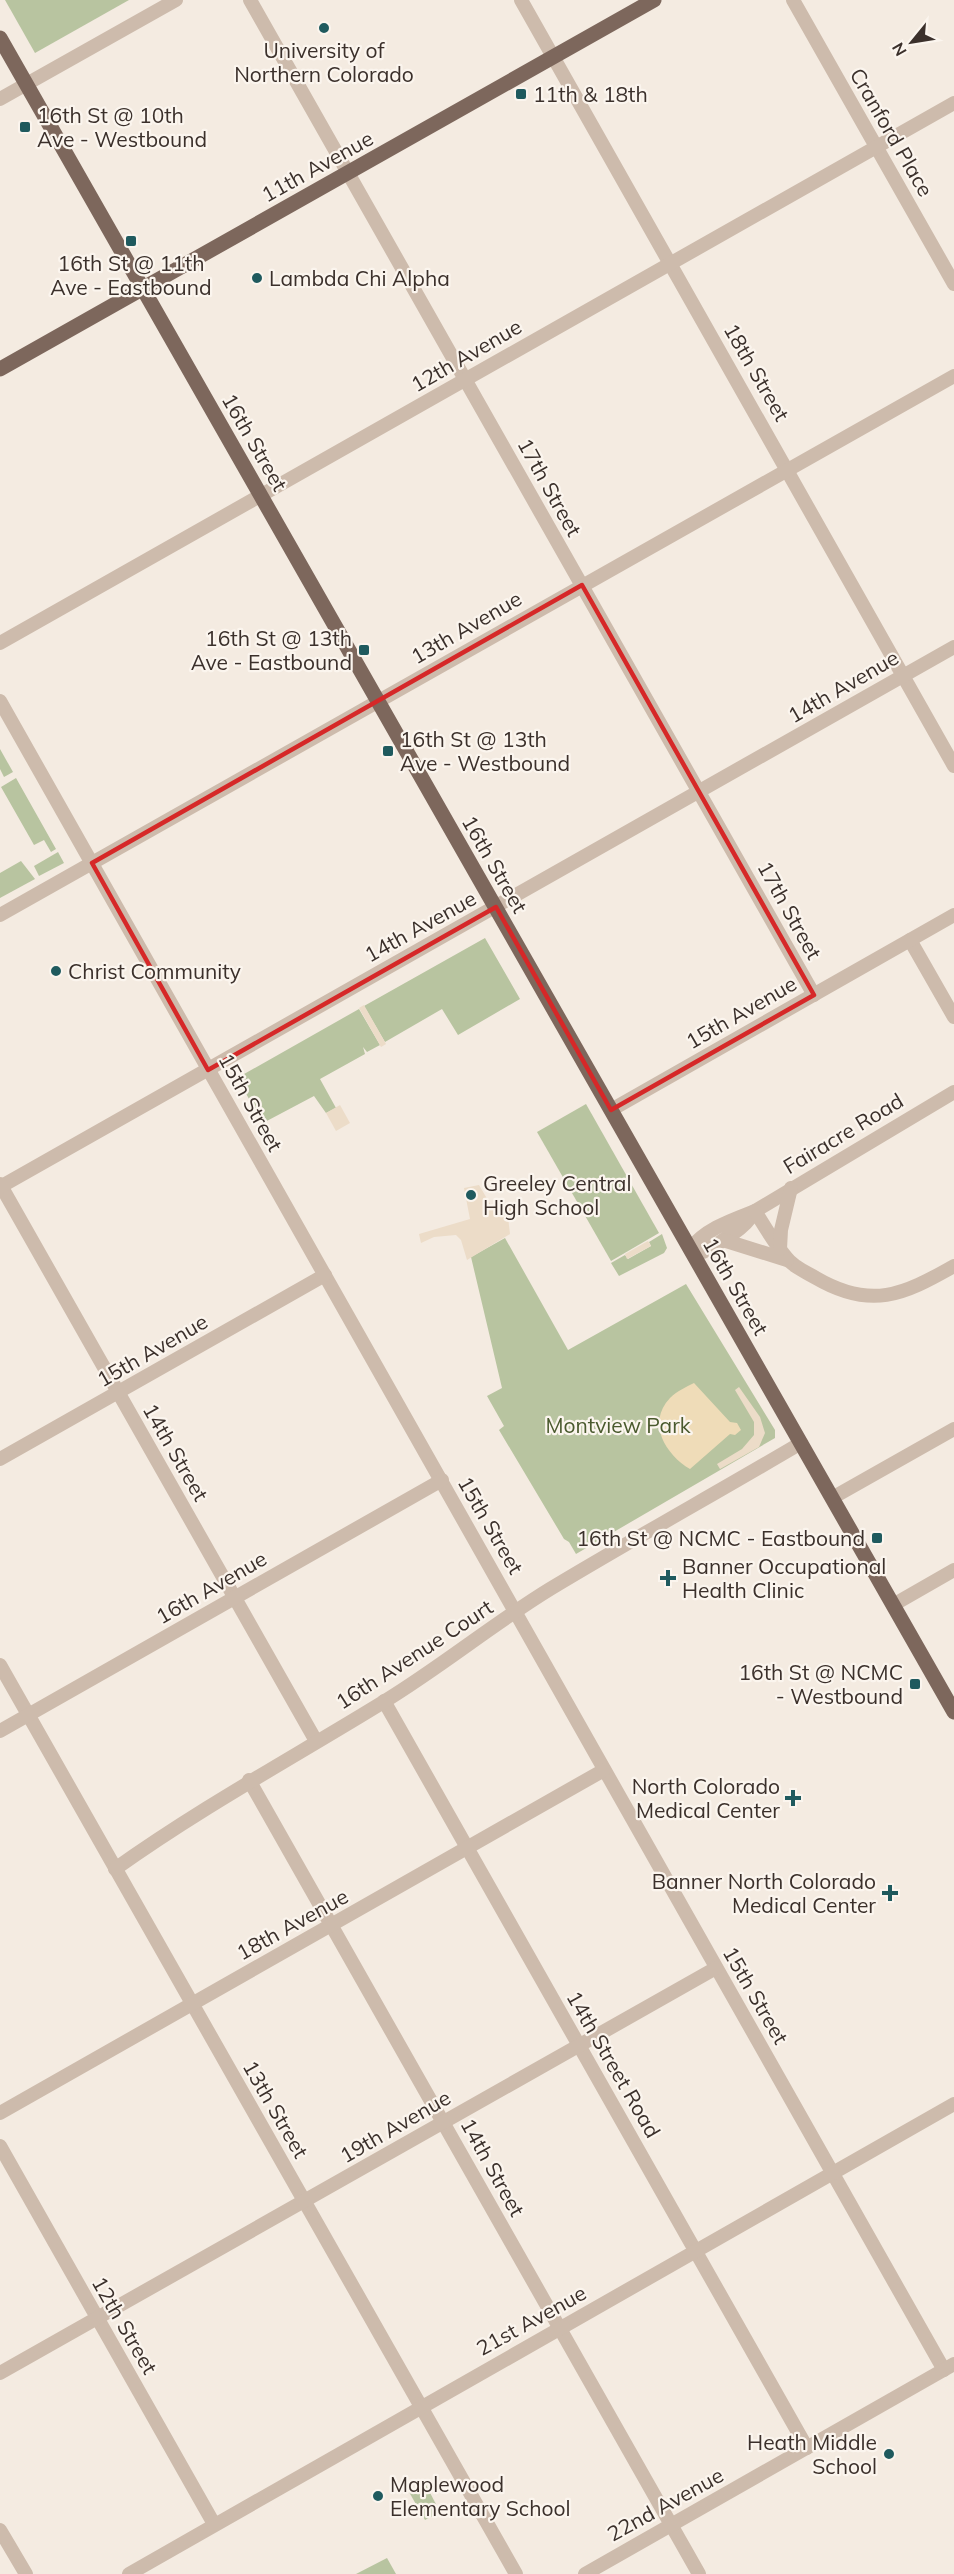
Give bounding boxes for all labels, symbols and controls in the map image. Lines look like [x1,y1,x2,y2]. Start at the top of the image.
north arrow [882,12,942,72]
marker: University of Northern Colorado [317,21,331,35]
place label: University of Northern Colorado [234,37,414,87]
text: N [887,39,911,60]
street label: Cranford Place [845,63,939,201]
place label: 11th & 18th [533,81,648,107]
marker: 11th & 18th [514,87,528,101]
place label: 16th St @ 10th Ave - Westbound [37,102,207,152]
marker: 16th St @ 10th Ave - Westbound [18,120,32,134]
street label: 11th Avenue [257,125,377,207]
marker: 16th St @ 11th Ave - Eastbound [124,234,138,248]
place label: 16th St @ 11th Ave - Eastbound [50,250,212,300]
place label: Lambda Chi Alpha [269,265,450,291]
marker: Lambda Chi Alpha [250,271,264,285]
street label: 12th Avenue [406,313,526,397]
street label: 18th Street [719,319,795,425]
street label: 16th Street [217,389,293,495]
street label: 17th Street [512,433,588,541]
street label: 13th Avenue [406,585,526,669]
place label: 16th St @ 13th Ave - Eastbound [191,625,352,675]
marker: 16th St @ 13th Ave - Eastbound [357,643,371,657]
street label: 14th Avenue [783,644,903,728]
place label: 16th St @ 13th Ave - Westbound [400,726,570,776]
marker: 16th St @ 13th Ave - Westbound [381,744,395,758]
street label: 16th Street [457,811,533,917]
street label: 17th Street [752,856,828,964]
street label: 14th Avenue [360,885,480,967]
place label: Christ Community [68,958,241,984]
marker: Christ Community [49,964,63,978]
street label: 15th Avenue [681,970,801,1054]
street label: 15th Street [213,1048,289,1156]
street label: Fairacre Road [778,1087,908,1179]
place label: Greeley Central High School [483,1170,631,1220]
marker: Greeley Central High School [464,1188,478,1202]
street label: 16th Street [698,1233,774,1339]
street label: 15th Avenue [92,1308,212,1392]
street label: 14th Street [138,1399,214,1505]
park label: Montview Park [545,1412,691,1438]
street label: 15th Street [453,1472,529,1578]
place label: 16th St @ NCMC - Eastbound [577,1525,865,1551]
marker: 16th St @ NCMC - Eastbound [870,1531,884,1545]
street label: 16th Avenue [151,1545,271,1629]
place label: Banner Occupational Health Clinic [682,1553,886,1603]
marker: Banner Occupational Health Clinic [659,1569,677,1587]
street label: 16th Avenue Court [331,1593,497,1715]
place label: 16th St @ NCMC - Westbound [739,1659,903,1709]
marker: 16th St @ NCMC - Westbound [908,1677,922,1691]
place label: North Colorado Medical Center [632,1773,780,1823]
marker: North Colorado Medical Center [784,1789,802,1807]
place label: Banner North Colorado Medical Center [652,1868,876,1918]
street label: 18th Avenue [232,1883,352,1965]
marker: Banner North Colorado Medical Center [881,1884,899,1902]
street label: 15th Street [718,1942,794,2048]
street label: 14th Street Road [561,1986,667,2142]
street label: 13th Street [238,2056,314,2162]
street label: 19th Avenue [335,2084,455,2168]
street label: 14th Street [455,2113,531,2221]
street label: 12th Street [87,2272,163,2378]
street label: 21st Avenue [472,2279,590,2361]
place label: Heath Middle School [747,2429,877,2479]
marker: Heath Middle School [882,2447,896,2461]
street label: 22nd Avenue [602,2461,728,2547]
place label: Maplewood Elementary School [390,2471,571,2521]
marker: Maplewood Elementary School [371,2489,385,2503]

